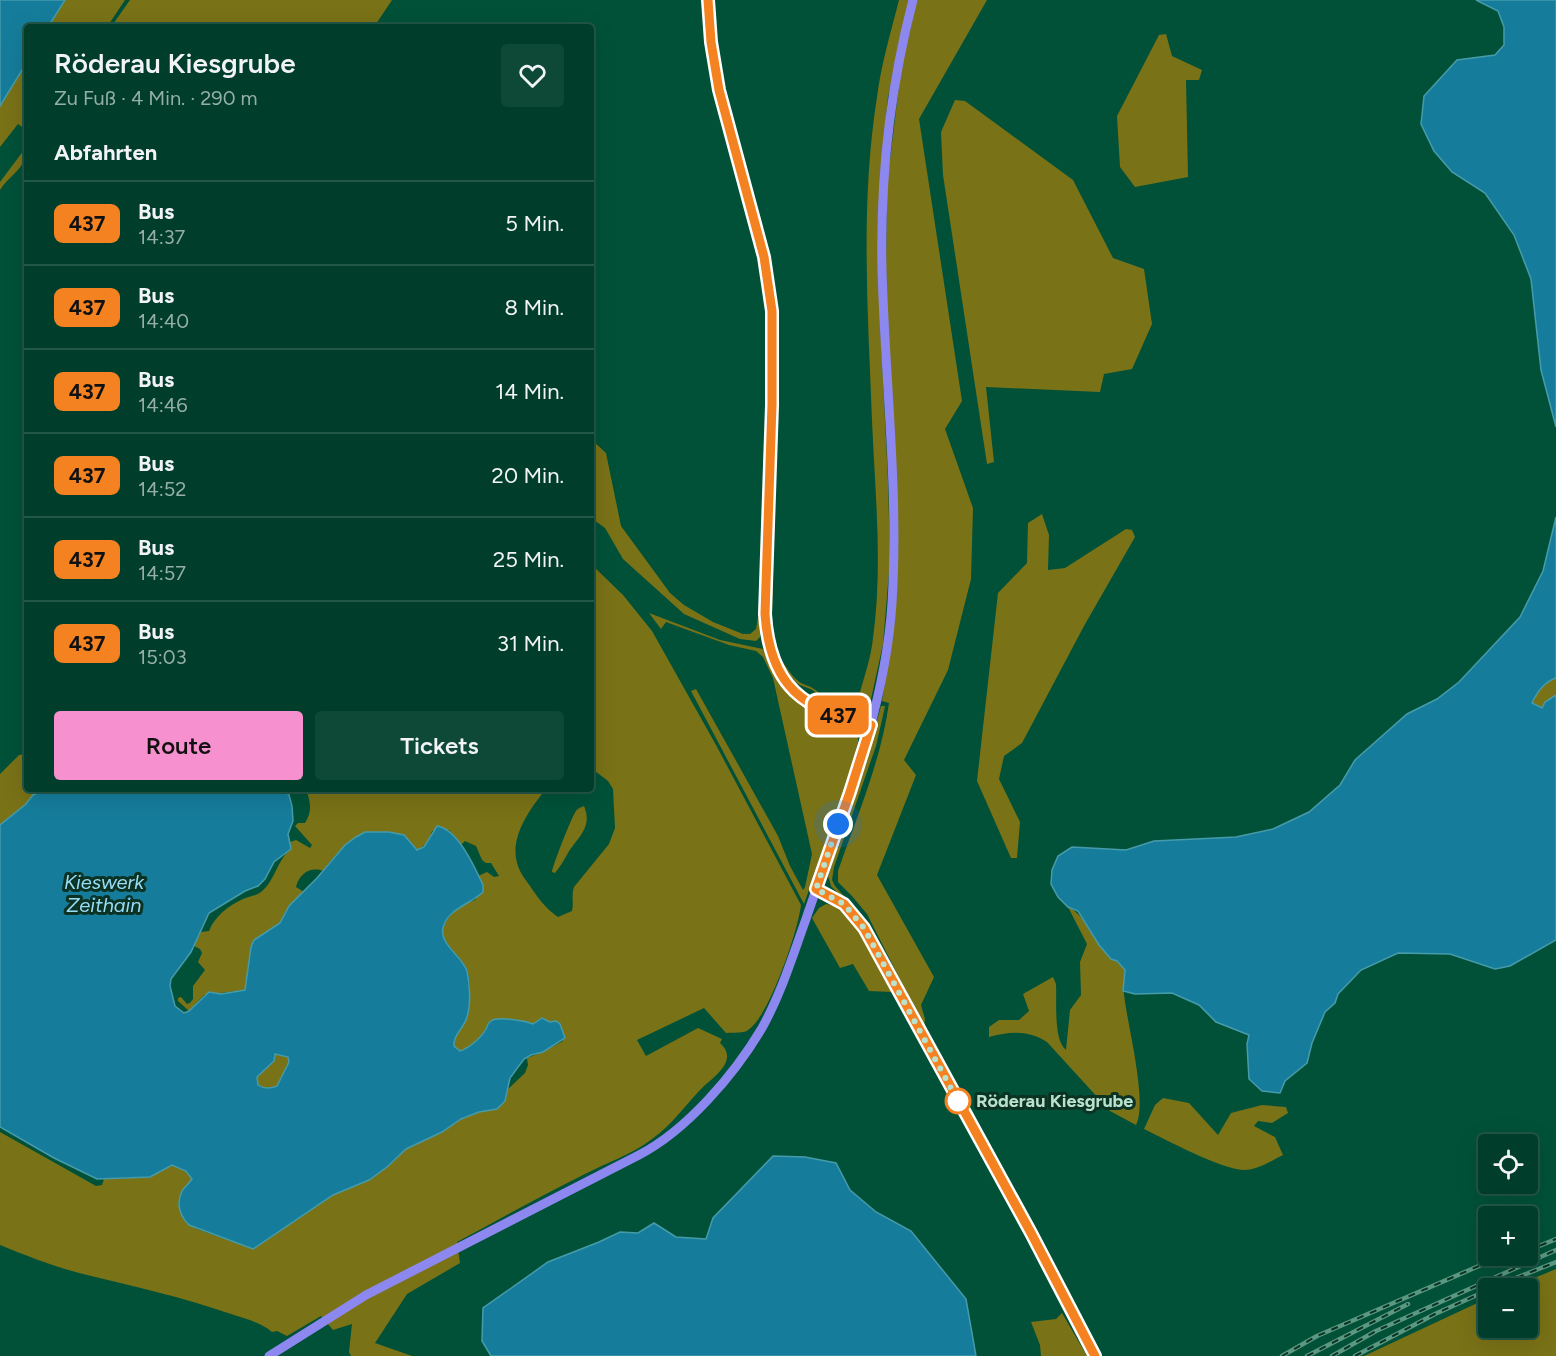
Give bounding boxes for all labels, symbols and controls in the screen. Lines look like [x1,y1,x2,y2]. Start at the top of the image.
button: heart [501,44,564,107]
text: Röderau Kiesgrube [54,46,296,80]
text: Zu Fuß · 4 Min. · 290 m [54,86,257,110]
text: Abfahrten [54,139,157,166]
text: Bus [138,198,174,225]
text: 5 Min. [505,210,564,237]
text: 437 [69,211,105,236]
text: 14:37 [138,225,185,249]
text: Bus [138,282,174,309]
text: 8 Min. [504,294,564,321]
text: 437 [69,295,105,320]
text: 14:40 [138,309,189,333]
text: Bus [138,366,174,393]
text: 14 Min. [495,378,564,405]
text: 437 [69,379,105,404]
text: 14:46 [138,393,187,417]
text: Bus [138,450,174,477]
text: 20 Min. [492,462,564,489]
text: 437 [69,463,105,488]
text: 14:52 [138,477,186,501]
text: Bus [138,534,174,561]
text: 25 Min. [493,546,564,573]
text: 437 [69,547,105,572]
text: 14:57 [138,561,186,585]
text: Bus [138,618,174,645]
text: 31 Min. [497,630,564,657]
text: 437 [69,631,105,656]
text: 15:03 [138,645,187,669]
line badge: 437 [804,696,872,734]
text: 437 [820,703,856,728]
button: Route [54,711,303,780]
button: Tickets [315,711,564,780]
your location [823,809,853,839]
water label: Kieswerk Zeithain [64,870,145,917]
marker: Röderau Kiesgrube [945,1088,971,1114]
place label: Röderau Kiesgrube [976,1090,1133,1112]
map controls [1478,1134,1538,1338]
button: locate [1478,1134,1538,1194]
button: + [1478,1206,1538,1266]
button: − [1478,1278,1538,1338]

